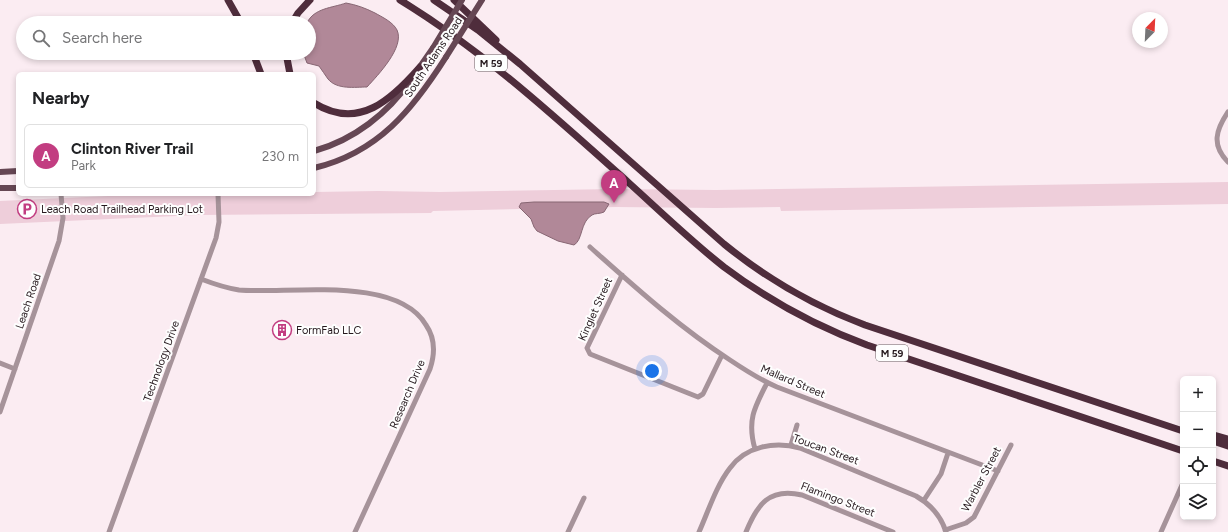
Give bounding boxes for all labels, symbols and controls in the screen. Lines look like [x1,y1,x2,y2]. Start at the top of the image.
north arrow [1132,12,1168,48]
street label: South Adams Road [402,15,465,100]
search box [16,16,316,60]
icon: search [30,27,52,49]
text: Search here [62,29,142,47]
road number: M 59 [475,55,507,71]
text: Nearby [32,88,90,108]
text: Clinton River Trail [71,140,193,158]
text: A [41,149,51,164]
text: 230 m [262,149,299,164]
text: Park [71,158,96,173]
pin: A [601,170,627,203]
parking icon: Leach Road Trailhead Parking Lot [16,198,38,220]
place label: Leach Road Trailhead Parking Lot [41,203,203,216]
street label: Leach Road [13,272,44,330]
street label: Kinglet Street [576,276,615,343]
street label: Technology Drive [141,319,182,403]
building icon: FormFab LLC [271,319,293,341]
place label: FormFab LLC [296,324,361,337]
road number: M 59 [876,345,908,361]
street label: Research Drive [387,358,428,431]
your location [642,361,662,381]
street label: Mallard Street [758,362,827,401]
map controls [1180,376,1216,520]
button: + [1180,376,1216,412]
button: − [1180,412,1216,448]
street label: Toucan Street [791,432,861,467]
street label: Warbler Street [959,445,1004,514]
button: locate [1180,448,1216,484]
street label: Flamingo Street [799,479,877,520]
button: layers [1180,484,1216,520]

